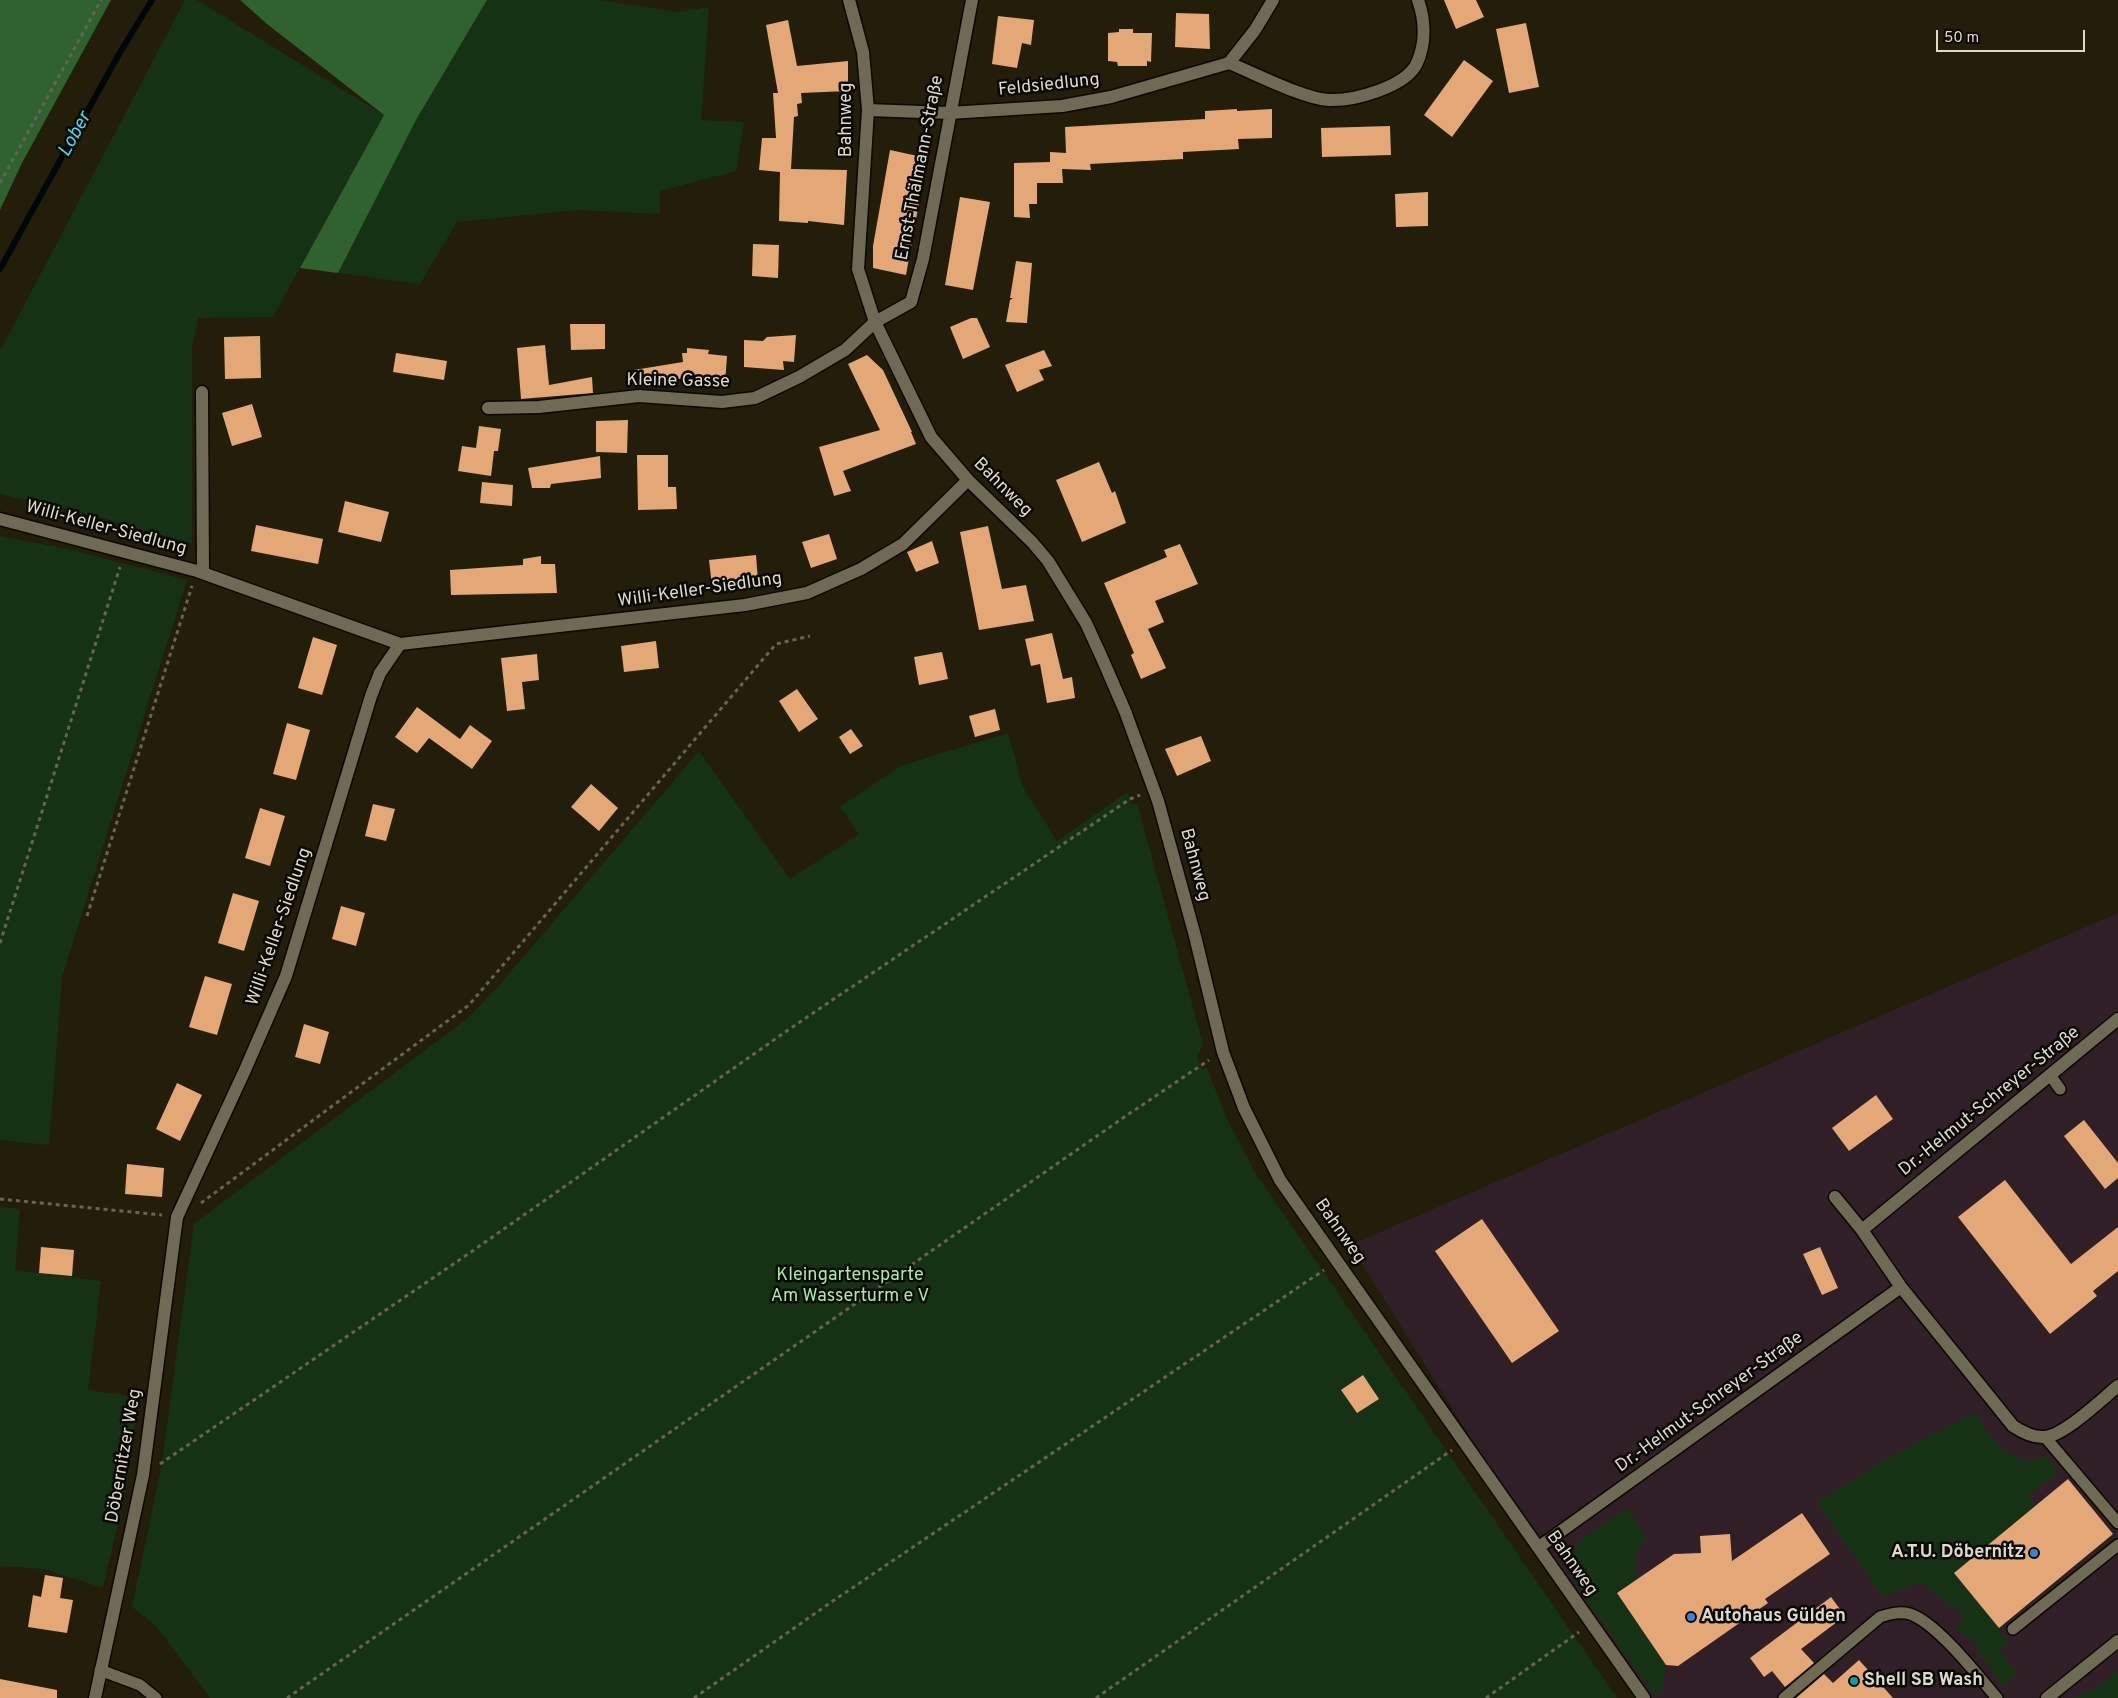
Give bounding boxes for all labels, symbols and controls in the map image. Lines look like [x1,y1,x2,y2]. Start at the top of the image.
scale bar [1938,20,2087,52]
text: 50 m [1944,29,1979,48]
street label: Feldsiedlung [997,70,1101,102]
street label: Ernst-Thälmann-Straße [892,74,950,262]
street label: Bahnweg [836,83,858,157]
water label: Lober [54,109,98,161]
street label: Kleine Gasse [626,370,730,394]
street label: Bahnweg [968,454,1036,522]
street label: Willi-Keller-Siedlung [23,497,189,561]
street label: Willi-Keller-Siedlung [616,569,784,613]
street label: Bahnweg [1174,826,1214,904]
street label: Willi-Keller-Siedlung [243,845,317,1009]
street label: Dr.-Helmut-Schreyer-Straße [1895,1022,2085,1182]
street label: Bahnweg [1309,1195,1369,1269]
park label: Kleingartensparte Am Wasserturm e V [771,1265,929,1308]
street label: Dr.-Helmut-Schreyer-Straße [1612,1328,1808,1478]
street label: Döbernitzer Weg [103,1387,147,1525]
street label: Bahnweg [1541,1527,1601,1601]
place label: A.T.U. Döbernitz [1891,1542,2024,1564]
marker: A.T.U. Döbernitz [2028,1547,2040,1559]
place label: Autohaus Gülden [1701,1606,1846,1628]
marker: Autohaus Gülden [1685,1611,1697,1623]
place label: Shell SB Wash [1864,1670,1983,1692]
marker: Shell SB Wash [1848,1675,1860,1687]

